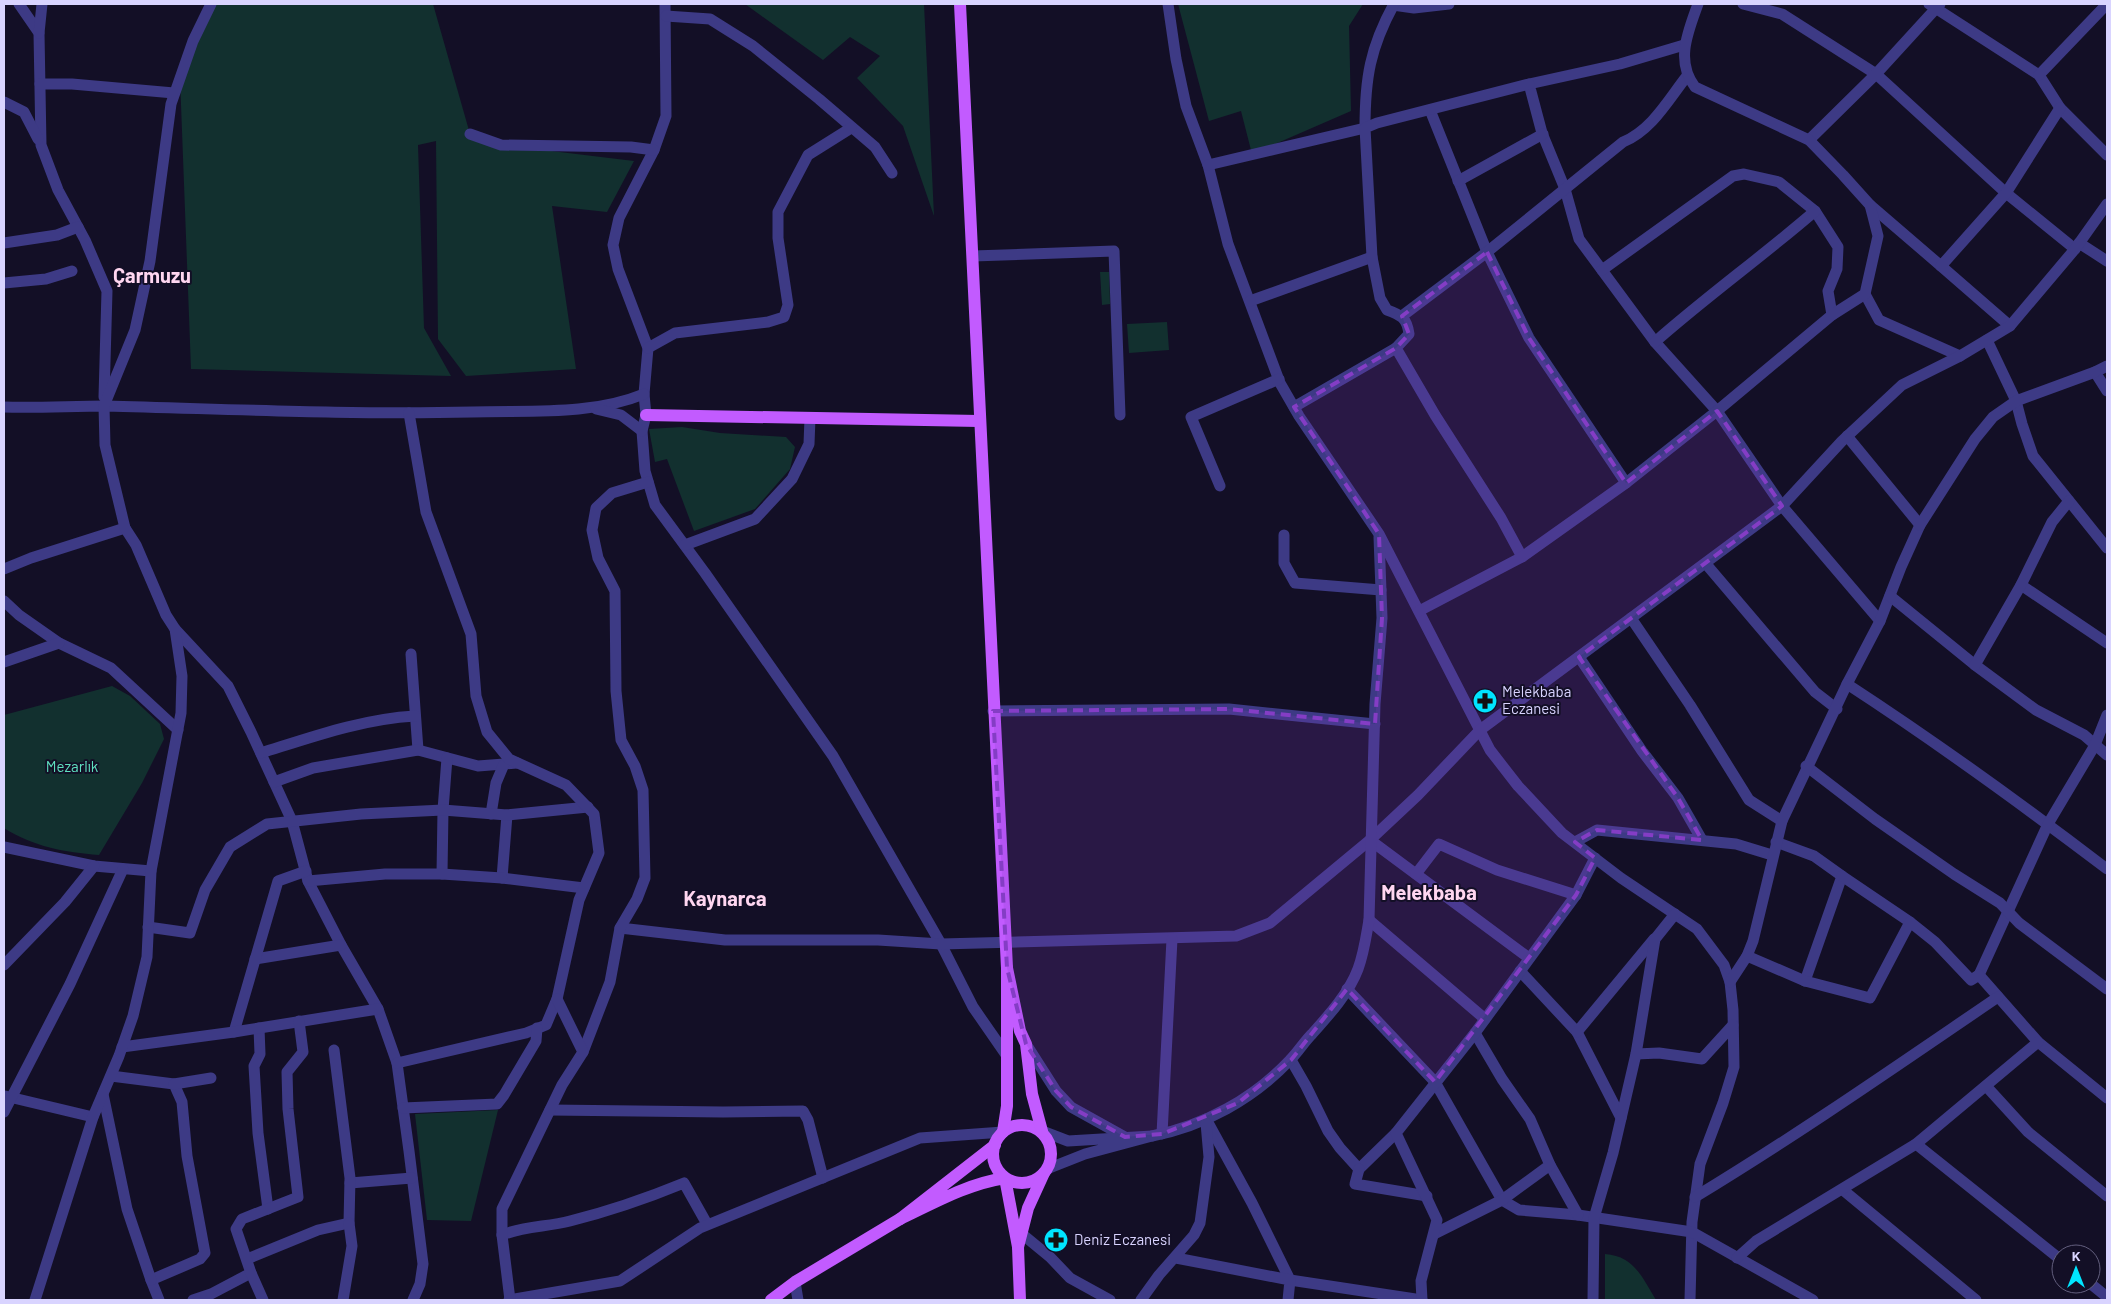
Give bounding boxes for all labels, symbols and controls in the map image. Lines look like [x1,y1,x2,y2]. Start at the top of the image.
district label: Çarmuzu [113,263,191,287]
place label: Melekbaba Eczanesi [1502,682,1571,717]
pharmacy icon: Melekbaba Eczanesi [1472,688,1498,714]
park label: Mezarlık [46,757,99,775]
district label: Melekbaba [1381,880,1477,904]
district label: Kaynarca [683,886,767,910]
pharmacy icon: Deniz Eczanesi [1043,1227,1069,1253]
place label: Deniz Eczanesi [1074,1230,1171,1248]
north arrow [2051,1244,2101,1294]
text: K [2072,1247,2081,1264]

